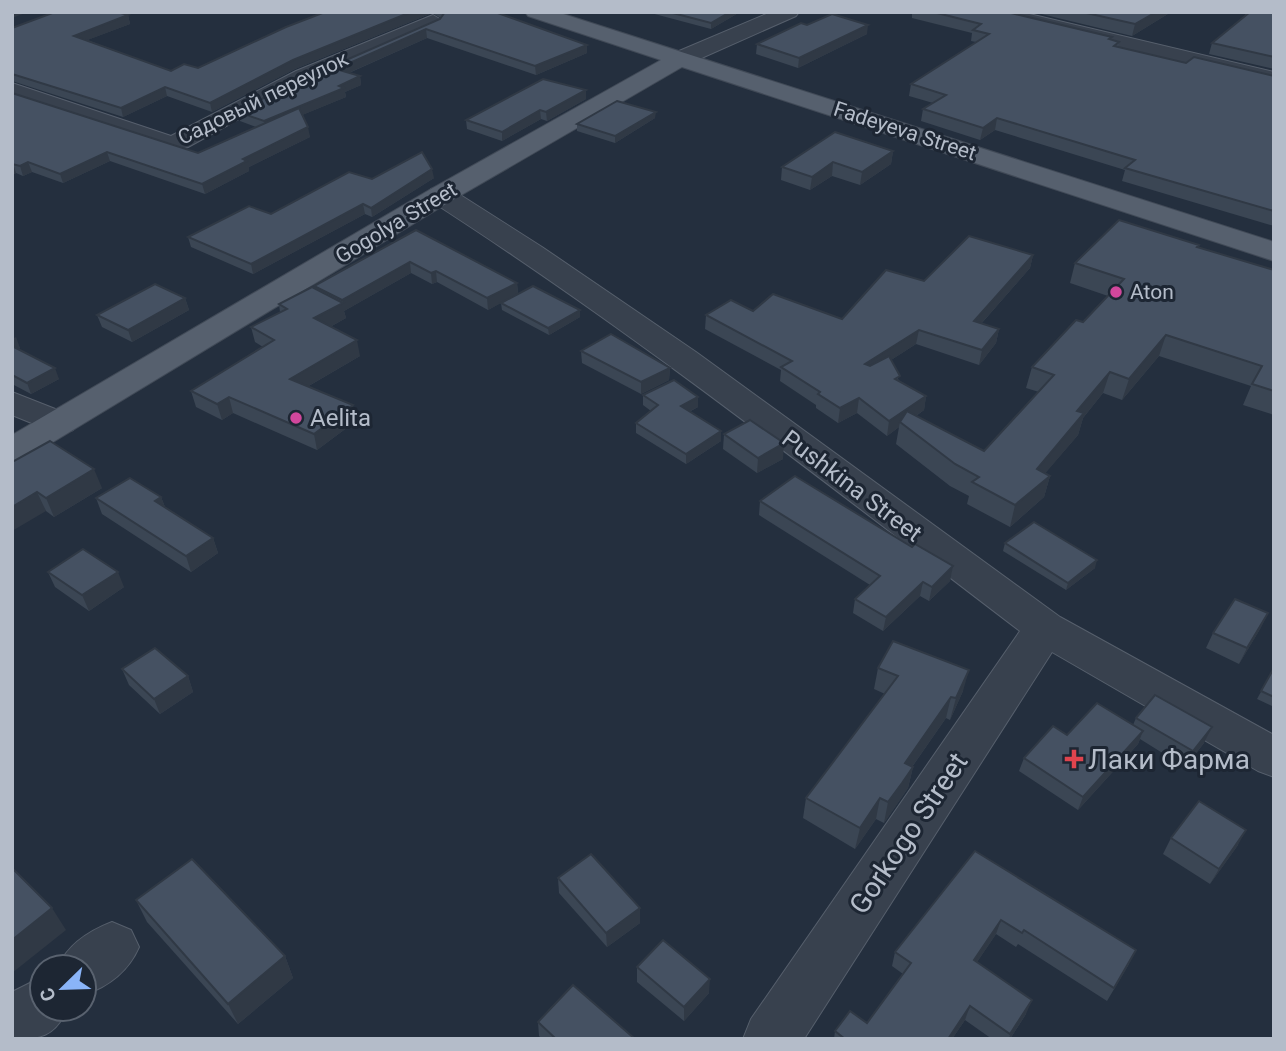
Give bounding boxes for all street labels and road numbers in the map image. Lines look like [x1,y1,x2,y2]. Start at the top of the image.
street label: Садовый переулок [174,46,353,150]
street label: Fadeyeva Street [831,97,979,165]
street label: Gogolya Street [331,177,461,269]
street label: Pushkina Street [777,424,927,548]
street label: Gorkogo Street [842,746,974,920]

